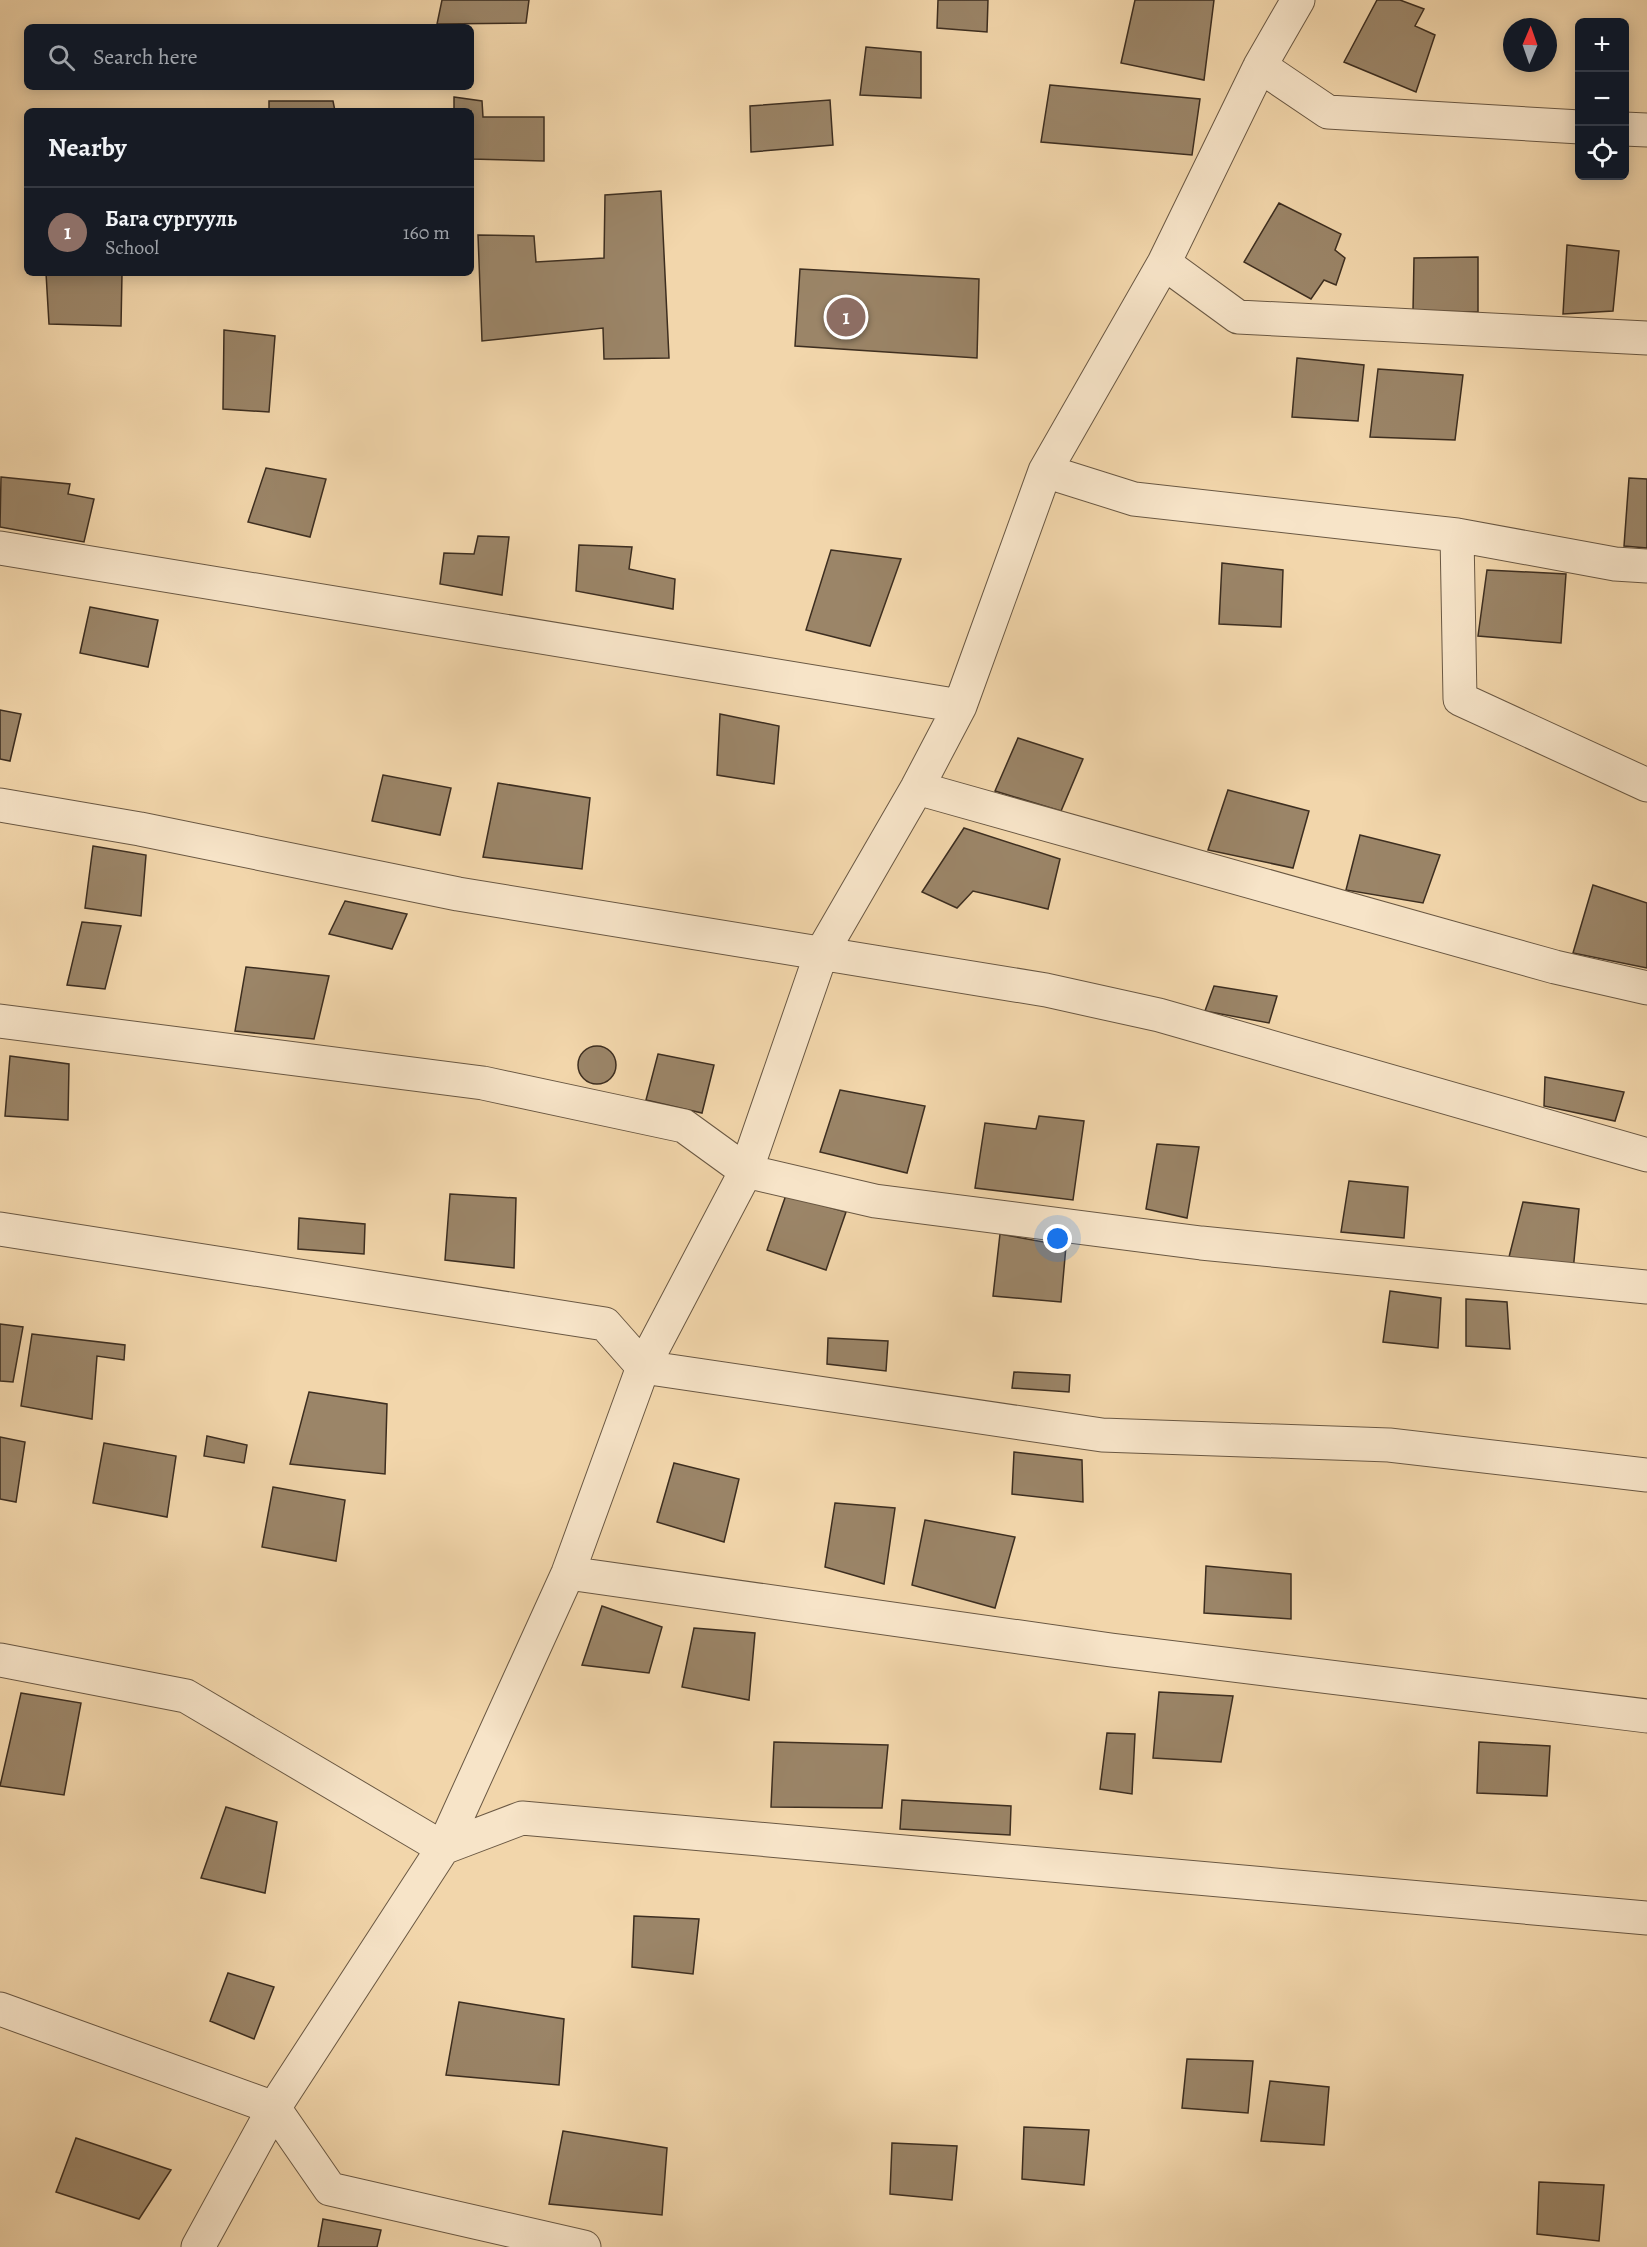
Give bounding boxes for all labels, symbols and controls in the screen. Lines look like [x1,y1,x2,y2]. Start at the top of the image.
north arrow [1503,18,1557,72]
map controls [1575,18,1629,180]
button: + [1575,18,1629,72]
search box [24,24,474,90]
icon: search [45,41,78,74]
text: Search here [93,42,198,72]
button: − [1575,72,1629,126]
button: locate [1575,126,1629,180]
text: Nearby [48,130,127,165]
text: Бага сургууль [105,204,237,234]
text: 1 [64,219,71,246]
text: 160 m [403,219,450,246]
text: School [105,234,159,261]
pin: 1 [826,294,866,340]
your location [1043,1224,1072,1253]

